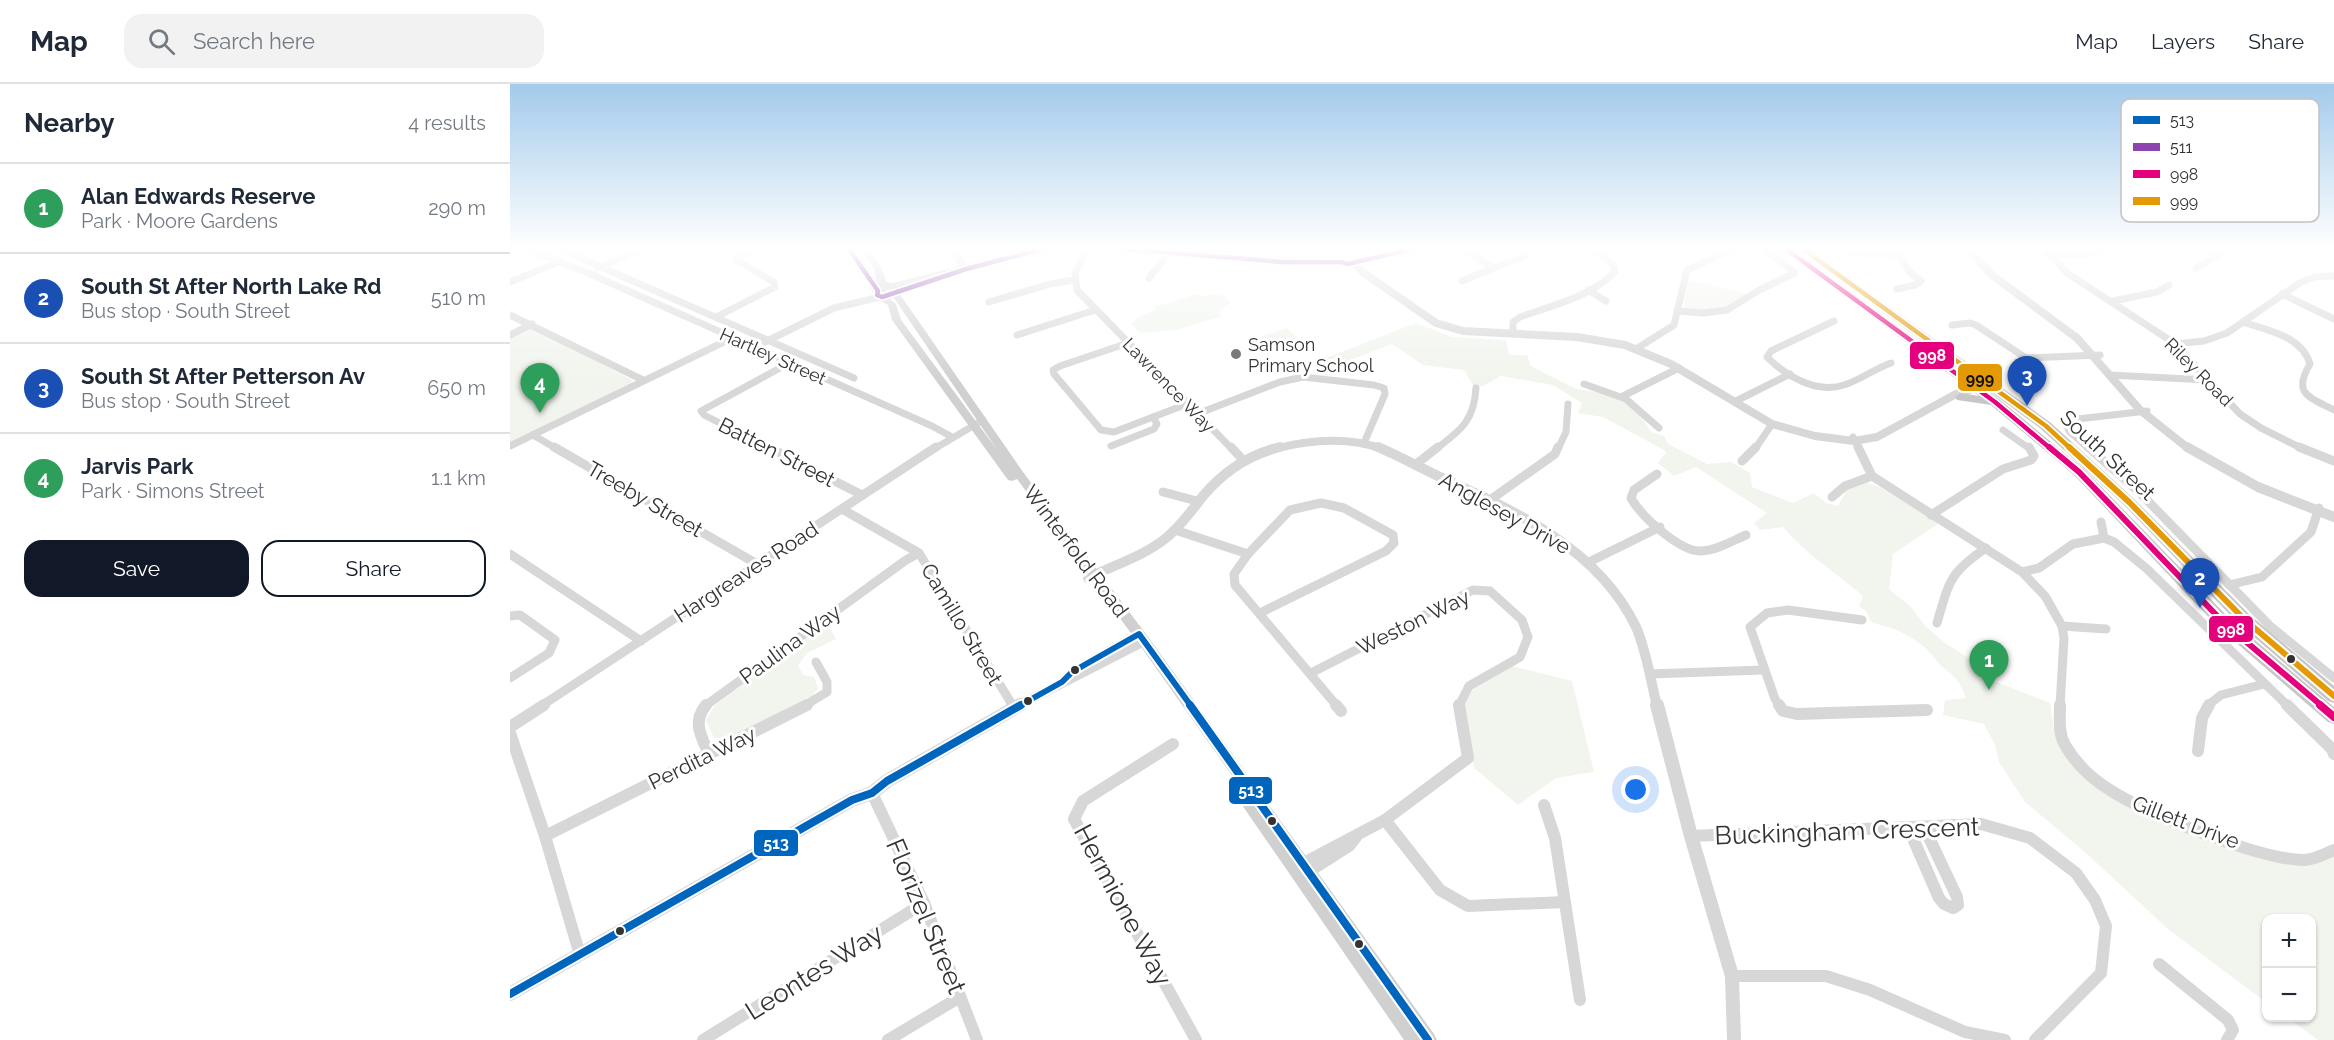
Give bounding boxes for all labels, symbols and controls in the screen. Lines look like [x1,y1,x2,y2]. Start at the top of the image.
search box [124,14,544,68]
text: Map [30,25,88,58]
icon: search [145,25,178,58]
text: Search here [193,28,315,54]
text: Map [2075,29,2118,54]
text: Layers [2151,29,2215,54]
text: Share [2248,29,2304,54]
legend [2121,99,2319,222]
text: Nearby [24,108,114,138]
text: 4 results [408,111,486,135]
text: 513 [2170,111,2194,130]
text: 511 [2170,138,2193,157]
text: 998 [2170,165,2198,184]
text: Alan Edwards Reserve [81,183,315,209]
text: 999 [2170,192,2198,211]
text: 1 [39,196,48,220]
text: 290 m [428,196,486,220]
text: Park · Moore Gardens [81,209,278,233]
text: South St After North Lake Rd [81,273,382,299]
text: 2 [38,286,49,310]
text: 510 m [431,286,486,310]
text: Bus stop · South Street [81,299,290,323]
street label: Hartley Street [717,323,829,389]
street label: Lawrence Way [1119,333,1220,437]
place label: Samson Primary School [1248,334,1374,376]
street label: Riley Road [2161,334,2237,410]
line badge: 998 [1909,341,1955,370]
text: 998 [1918,346,1946,365]
marker: Samson Primary School [1229,347,1243,361]
pin: 3 [2008,356,2047,406]
text: South St After Petterson Av [81,363,365,389]
line badge: 999 [1957,363,2003,392]
pin: 4 [520,364,560,413]
text: 999 [1966,369,1994,388]
text: 3 [38,376,49,400]
text: 650 m [427,376,486,400]
text: Bus stop · South Street [81,389,290,413]
street label: South Street [2055,405,2161,505]
street label: Batten Street [715,412,839,492]
text: Jarvis Park [81,453,194,479]
street label: Treeby Street [583,456,707,542]
text: 4 [38,466,49,490]
text: 1.1 km [431,466,486,490]
street label: Anglesey Drive [1435,467,1575,559]
text: Park · Simons Street [81,479,264,503]
street label: Winterfold Road [1018,480,1134,622]
street label: Hargreaves Road [669,516,823,628]
button: Save [24,540,249,597]
button: Share [261,540,486,597]
pin: 2 [2180,558,2220,608]
street label: Camillo Street [916,559,1008,689]
street label: Weston Way [1352,584,1474,660]
street label: Paulina Way [735,599,845,689]
line badge: 998 [2208,615,2254,643]
text: 998 [2217,620,2245,639]
pin: 1 [1970,640,2008,690]
unlabelled marker [2285,653,2297,665]
unlabelled marker [1069,664,1081,676]
unlabelled marker [1022,695,1034,707]
street label: Perdita Way [644,721,760,795]
your location [1621,775,1650,804]
line badge: 513 [1228,776,1273,805]
text: 513 [1238,781,1264,800]
street label: Gillett Drive [2129,790,2243,854]
street label: Buckingham Crescent [1714,811,1980,851]
unlabelled marker [1266,815,1278,827]
street label: Hermione Way [1068,819,1178,991]
line badge: 513 [753,829,799,857]
text: 513 [763,834,789,853]
street label: Florizel Street [880,834,972,998]
map controls [2262,914,2316,1022]
button: + [2262,914,2316,968]
street label: Leontes Way [740,918,888,1026]
unlabelled marker [614,925,626,937]
unlabelled marker [1353,938,1365,950]
button: − [2262,968,2316,1022]

